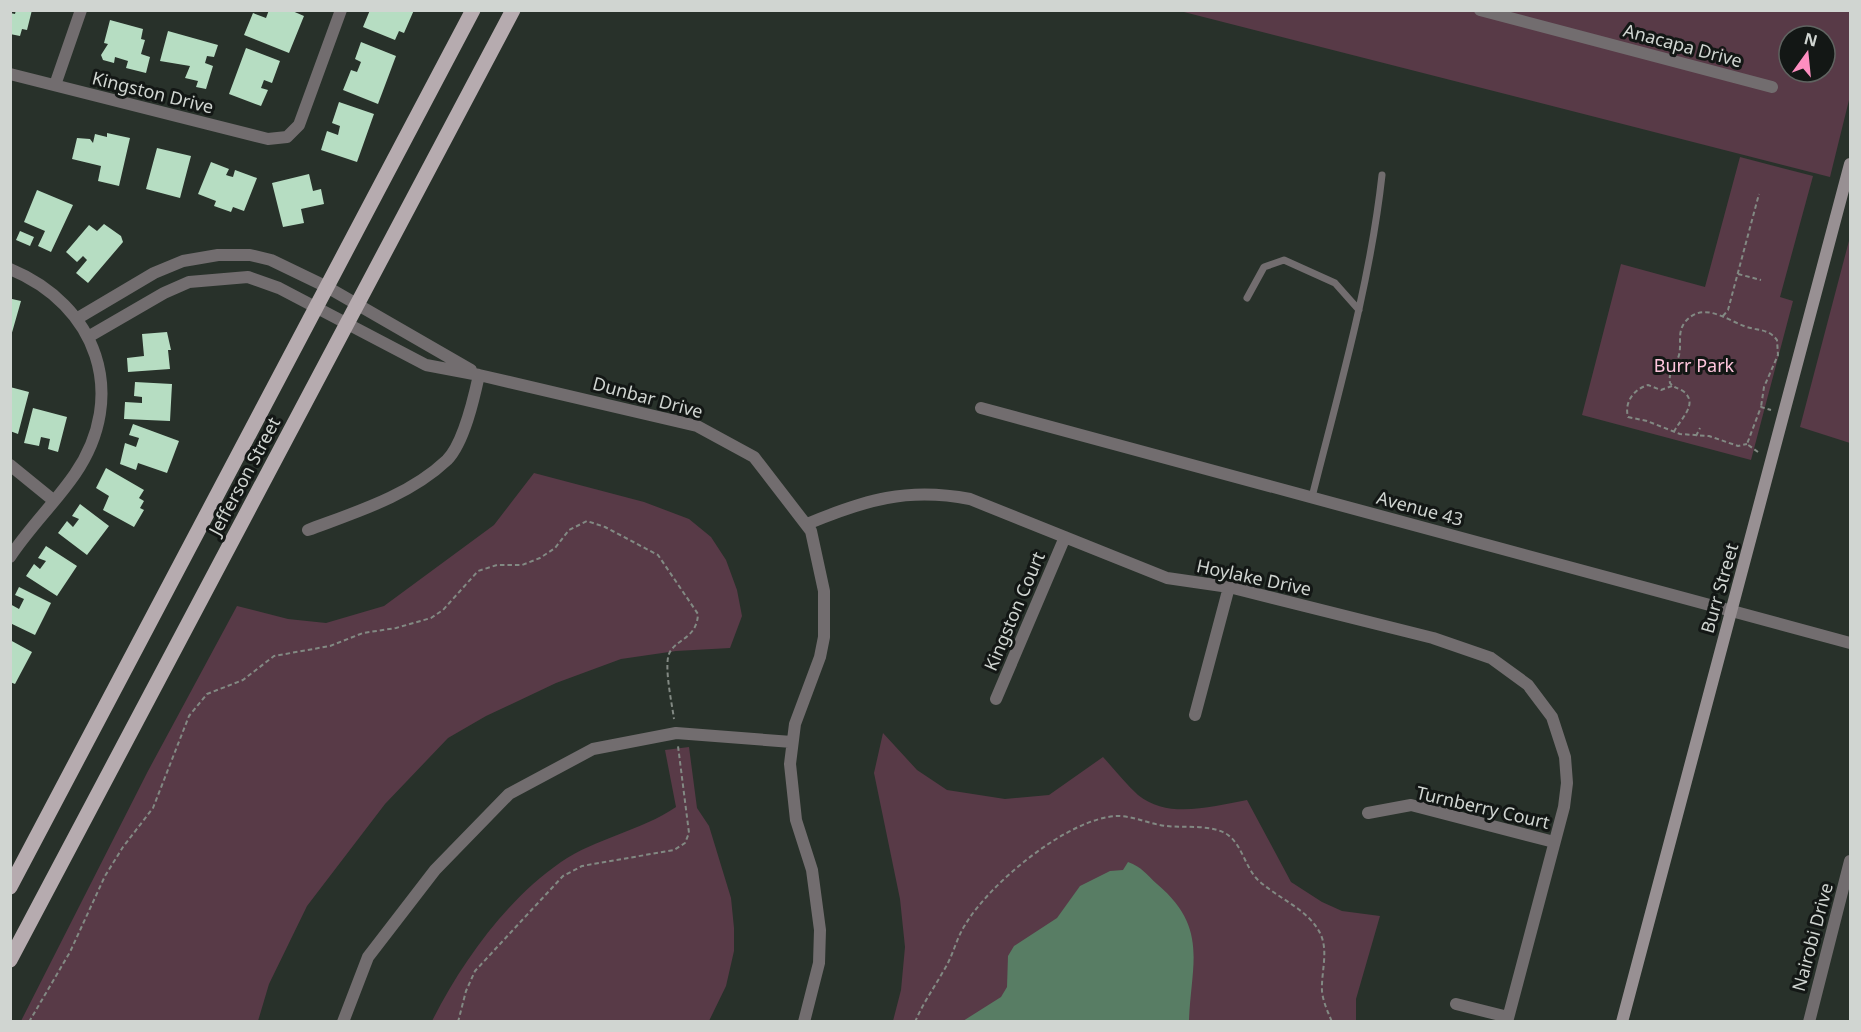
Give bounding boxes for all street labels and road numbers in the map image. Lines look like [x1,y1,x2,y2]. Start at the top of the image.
street label: Anacapa Drive [1621,18,1745,72]
street label: Kingston Drive [90,65,216,119]
street label: Dunbar Drive [590,371,706,423]
street label: Jefferson Street [202,412,285,541]
street label: Avenue 43 [1374,485,1466,531]
street label: Burr Street [1695,540,1743,636]
street label: Kingston Court [978,547,1050,674]
street label: Hoylake Drive [1194,553,1314,601]
street label: Turnberry Court [1414,780,1552,834]
street label: Nairobi Drive [1786,880,1838,994]

